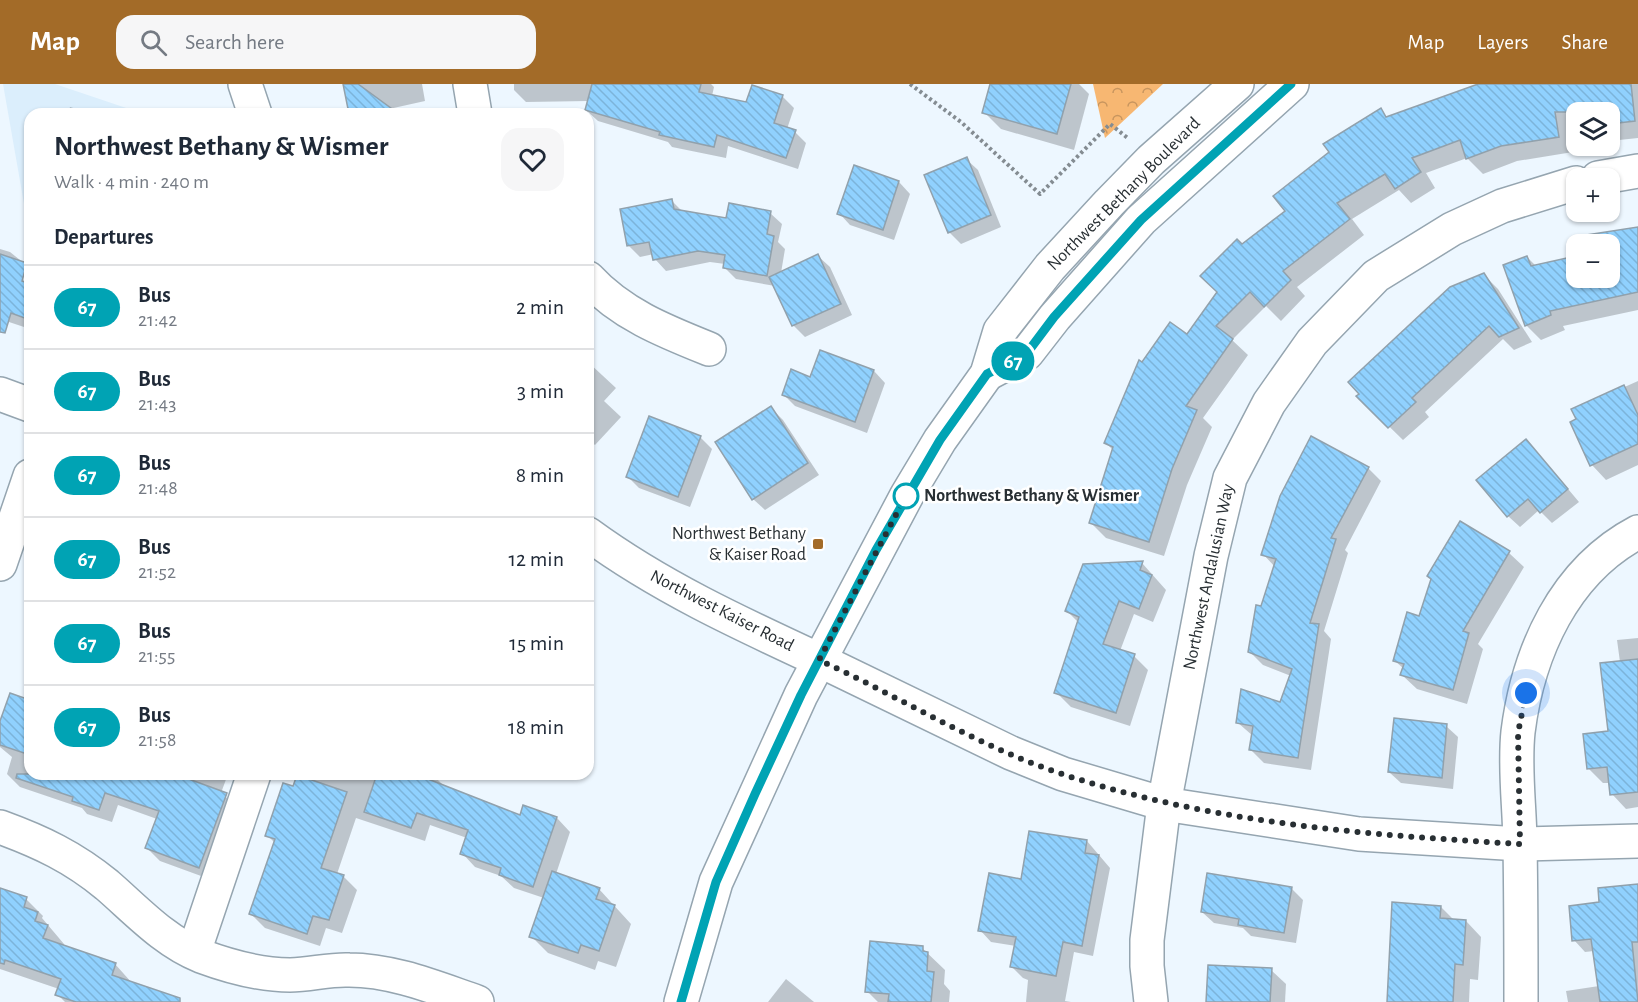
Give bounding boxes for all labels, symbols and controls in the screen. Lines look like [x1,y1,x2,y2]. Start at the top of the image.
search box [116,15,536,69]
icon: search [137,26,170,59]
text: Map [30,28,80,56]
text: Search here [185,31,284,53]
text: Map [1408,32,1444,53]
text: Layers [1477,32,1528,53]
text: Share [1561,32,1608,53]
map controls [1566,102,1620,288]
button: layers [1566,102,1620,156]
street label: Northwest Bethany Boulevard [1044,114,1204,274]
button: heart [501,128,564,191]
text: Northwest Bethany & Wismer [54,133,388,161]
button: + [1566,168,1620,222]
text: Walk · 4 min · 240 m [54,172,209,192]
text: Departures [54,226,154,248]
button: − [1566,234,1620,288]
text: Bus [138,284,171,306]
text: 2 min [516,296,564,318]
text: 67 [77,297,97,318]
text: 21:42 [138,310,177,330]
line badge: 67 [986,342,1040,380]
text: 67 [1003,351,1023,372]
text: Bus [138,368,171,390]
text: 3 min [517,380,564,402]
text: 67 [77,381,97,402]
text: 21:43 [138,394,176,414]
text: Bus [138,452,171,474]
text: 8 min [516,464,564,486]
text: 67 [77,465,97,486]
text: 21:48 [138,478,178,498]
street label: Northwest Andalusian Way [1180,482,1238,672]
marker: Northwest Bethany & Wismer [893,483,919,509]
place label: Northwest Bethany & Wismer [924,487,1140,505]
place label: Northwest Bethany & Kaiser Road [672,525,806,564]
text: Bus [138,536,171,558]
marker: Northwest Bethany & Kaiser Road [811,537,825,551]
text: 12 min [509,548,564,570]
text: 67 [77,549,97,570]
text: 21:52 [138,562,176,582]
street label: Northwest Kaiser Road [647,567,797,655]
text: Bus [138,620,171,642]
text: 15 min [509,632,564,654]
text: 67 [77,633,97,654]
text: 21:55 [138,646,175,666]
your location [1511,678,1541,708]
text: Bus [138,704,171,726]
text: 18 min [508,716,564,738]
text: 67 [77,717,97,738]
text: 21:58 [138,730,176,750]

